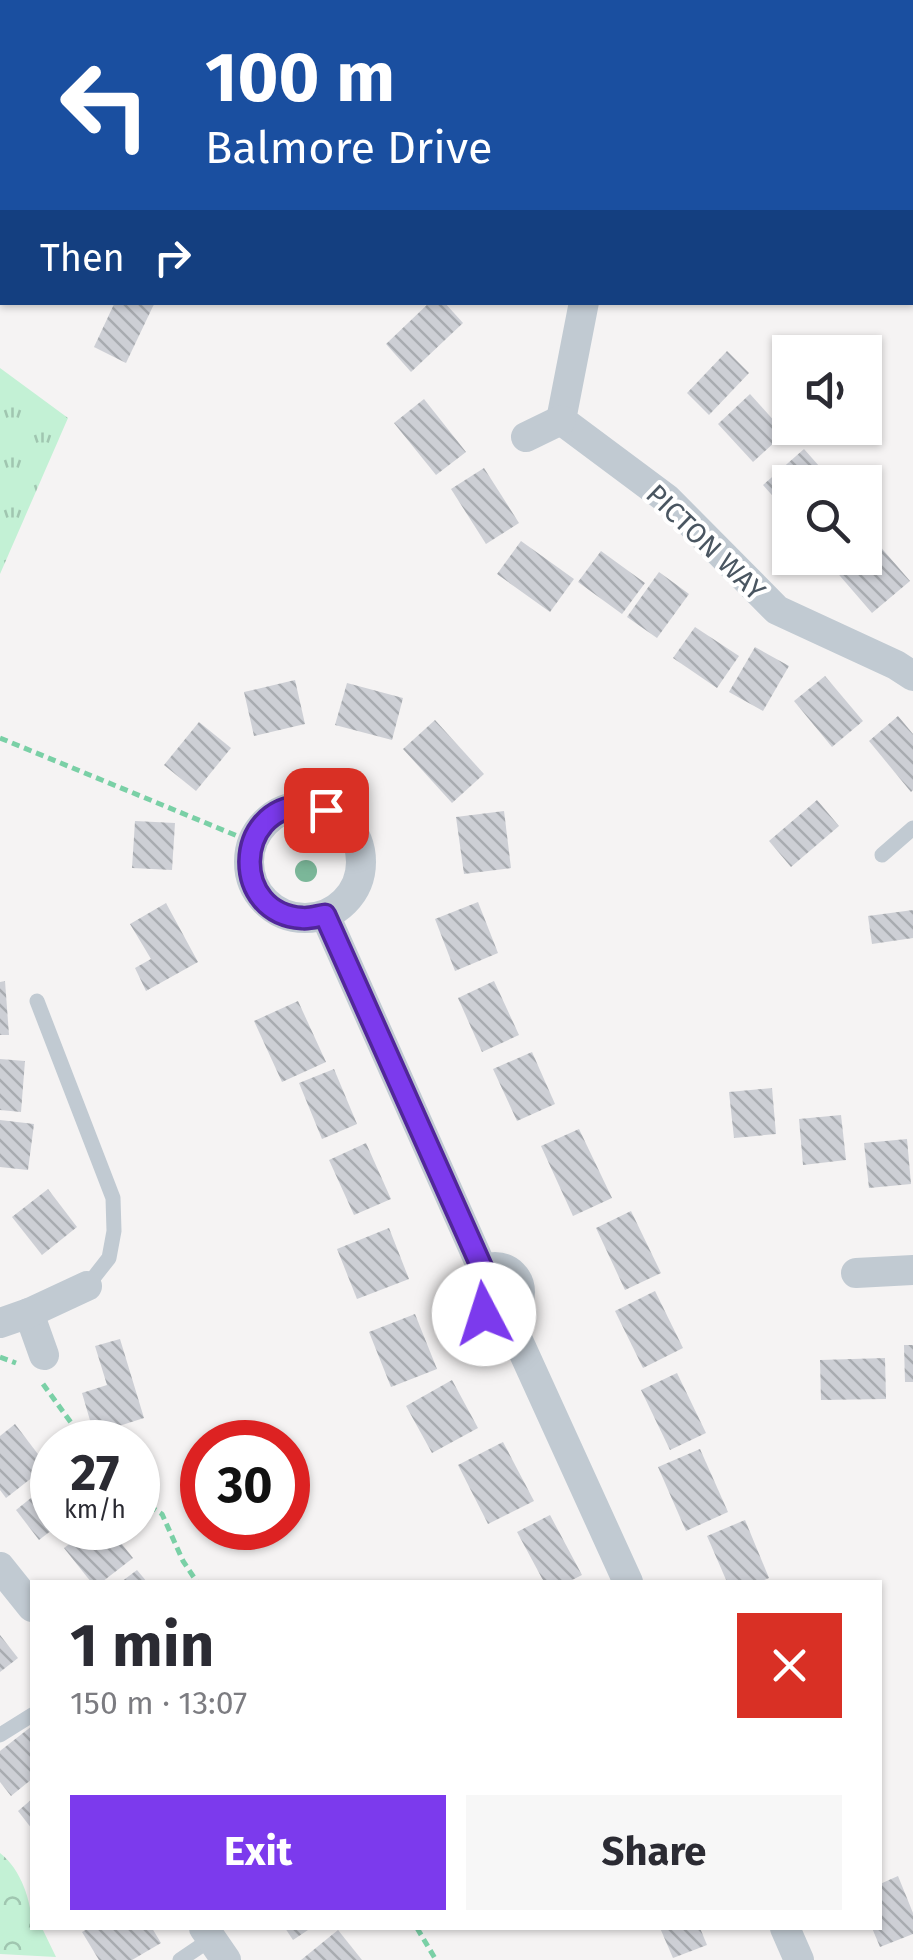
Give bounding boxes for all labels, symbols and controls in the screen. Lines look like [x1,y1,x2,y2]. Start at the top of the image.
text: 100 m [205,36,395,120]
icon: left [40,40,170,170]
text: Balmore Drive [205,121,492,175]
icon: right [145,230,200,285]
text: Then [40,235,125,281]
map controls [772,335,882,575]
button: sound [772,335,882,445]
button: search [772,465,882,575]
street label: PICTON WAY [639,478,772,608]
pin [284,768,369,853]
icon: arrive [299,783,354,838]
position arrow [432,1262,536,1366]
speed limit sign: 30 [180,1420,310,1550]
text: 27 [71,1443,119,1503]
text: km/h [64,1495,126,1525]
text: 1 min [70,1610,214,1682]
button: close [737,1613,842,1718]
text: 150 m · 13:07 [70,1684,247,1722]
button: Exit [70,1795,446,1910]
button: Share [466,1795,842,1910]

